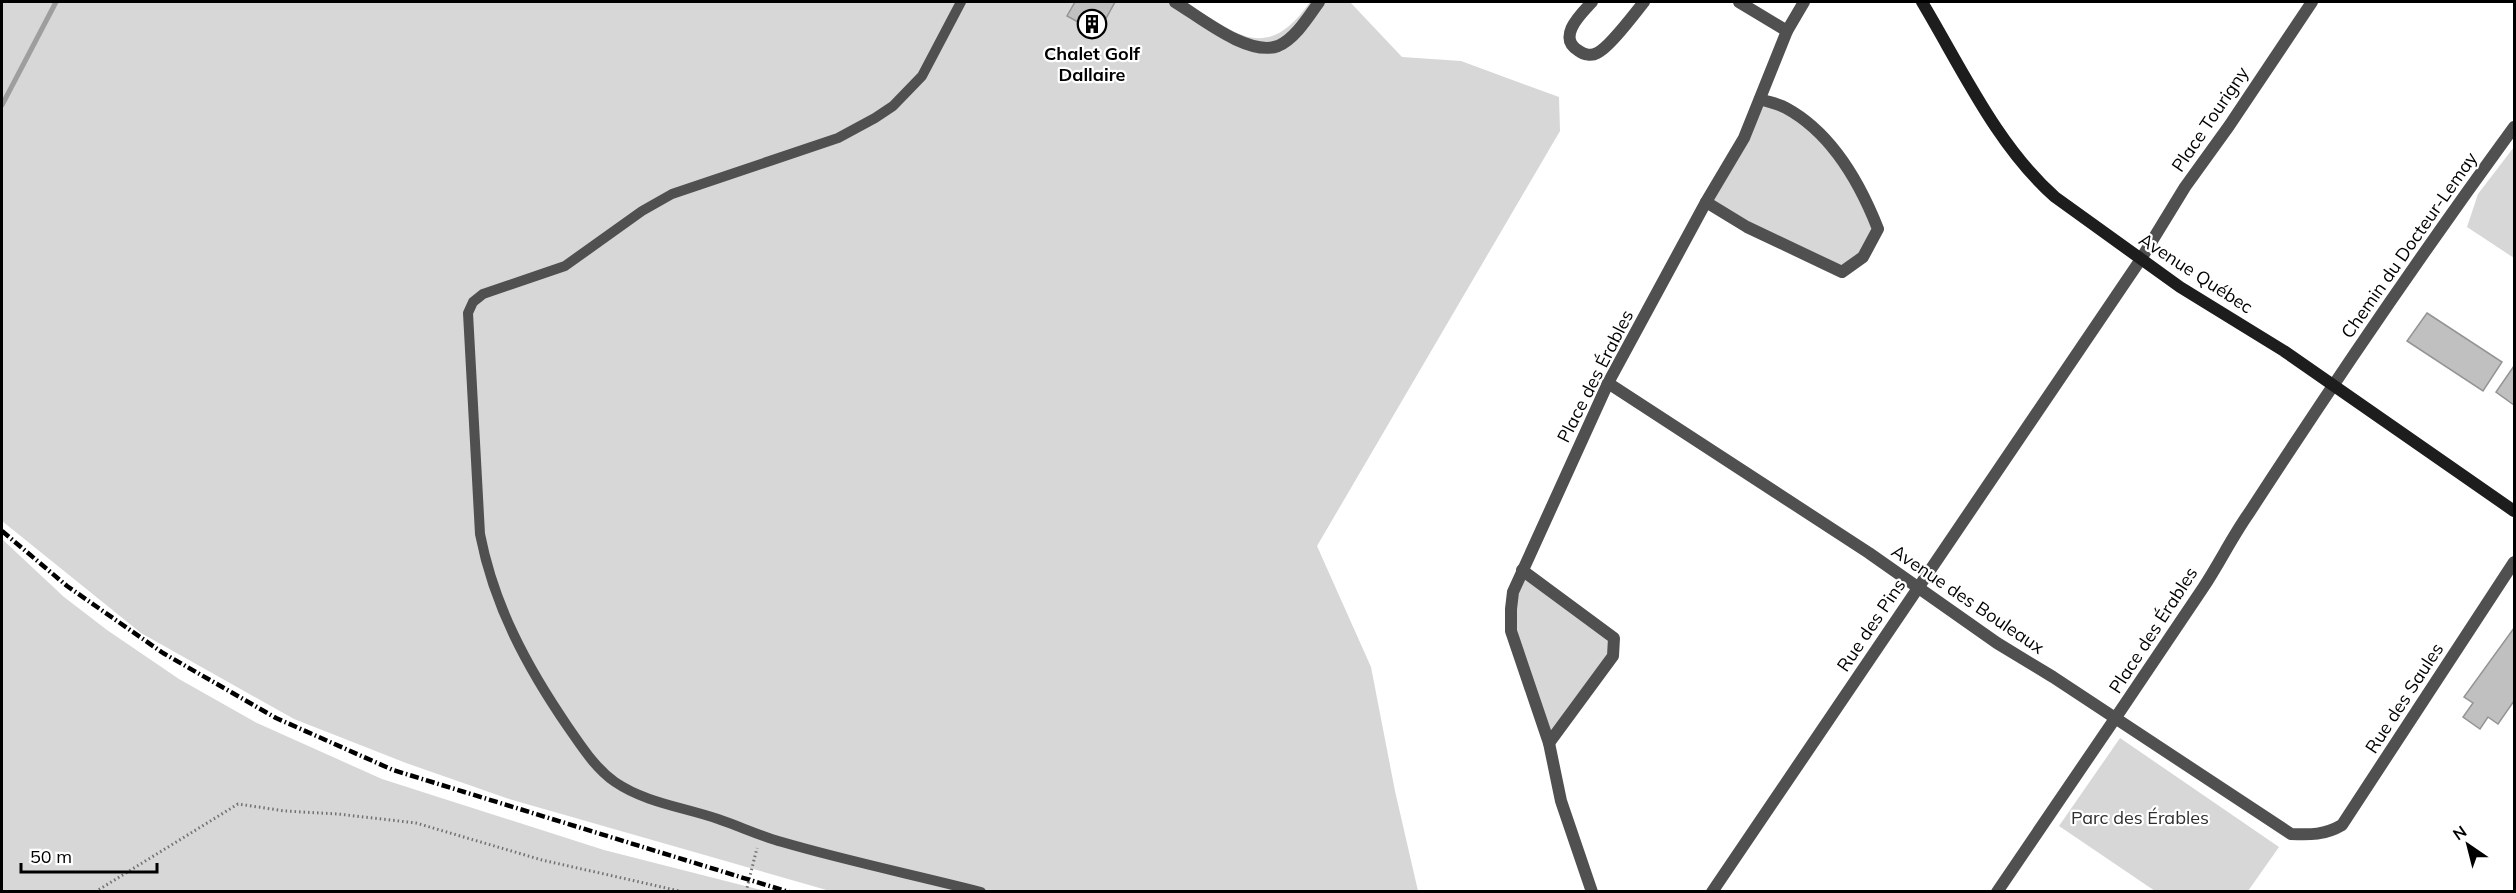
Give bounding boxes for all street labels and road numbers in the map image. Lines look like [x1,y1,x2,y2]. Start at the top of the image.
street label: Place Tourigny [2166,62,2254,176]
street label: Chemin du Docteur-Lemay [2336,147,2482,343]
street label: Avenue Québec [2135,228,2257,318]
street label: Place des Érables [1552,306,1638,446]
street label: Avenue des Bouleaux [1887,539,2049,659]
street label: Place des Érables [2104,563,2202,697]
street label: Rue des Pins [1832,574,1910,676]
street label: Rue des Saules [2360,638,2448,758]

